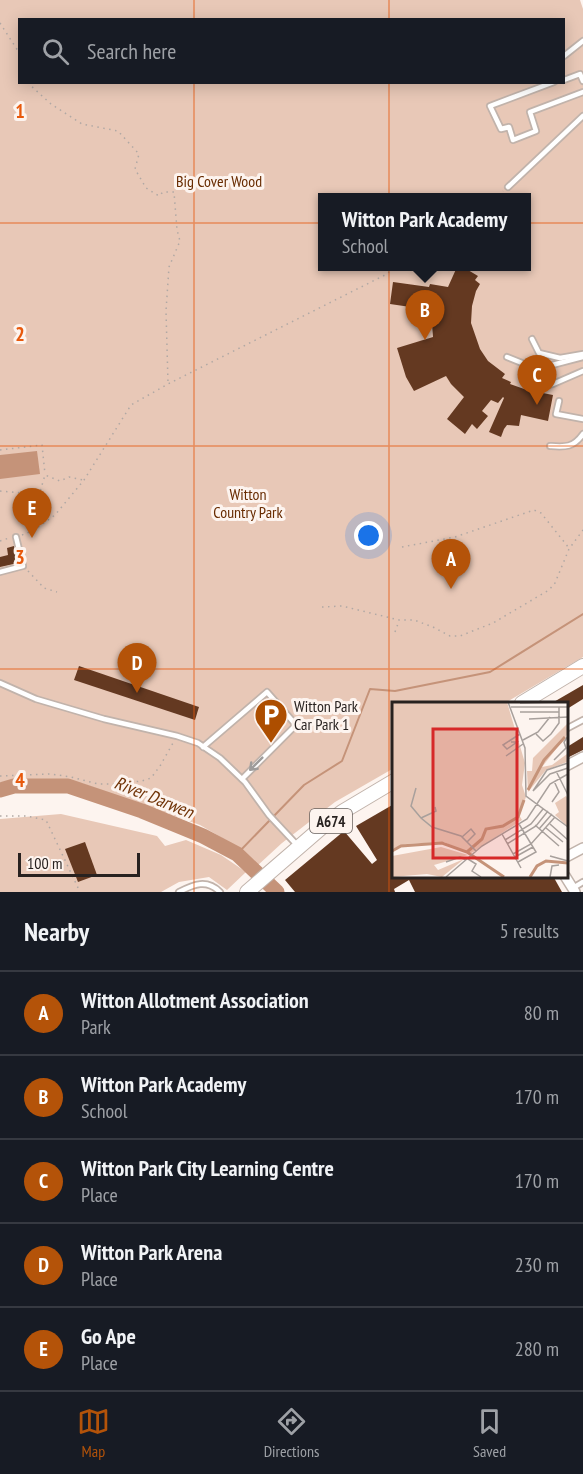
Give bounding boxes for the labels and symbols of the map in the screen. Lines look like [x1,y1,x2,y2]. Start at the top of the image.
text: 1 [15,98,25,124]
park label: Big Cover Wood [176,171,262,191]
pin: B [406,290,444,340]
text: 2 [15,321,25,347]
pin: C [518,356,556,405]
park label: Witton Country Park [213,484,283,522]
pin: E [12,488,51,538]
your location [354,521,383,550]
pin: A [432,540,470,589]
text: 3 [15,544,25,570]
pin: D [118,644,156,693]
place label: Witton Park Car Park 1 [294,696,359,734]
parking icon: Witton Park Car Park 1 [253,697,289,744]
inset map [392,702,568,877]
one-way arrow [249,757,264,772]
text: 4 [15,767,25,793]
water label: River Darwen [111,771,198,824]
road number: A674 [310,809,352,833]
scale bar [18,850,140,878]

